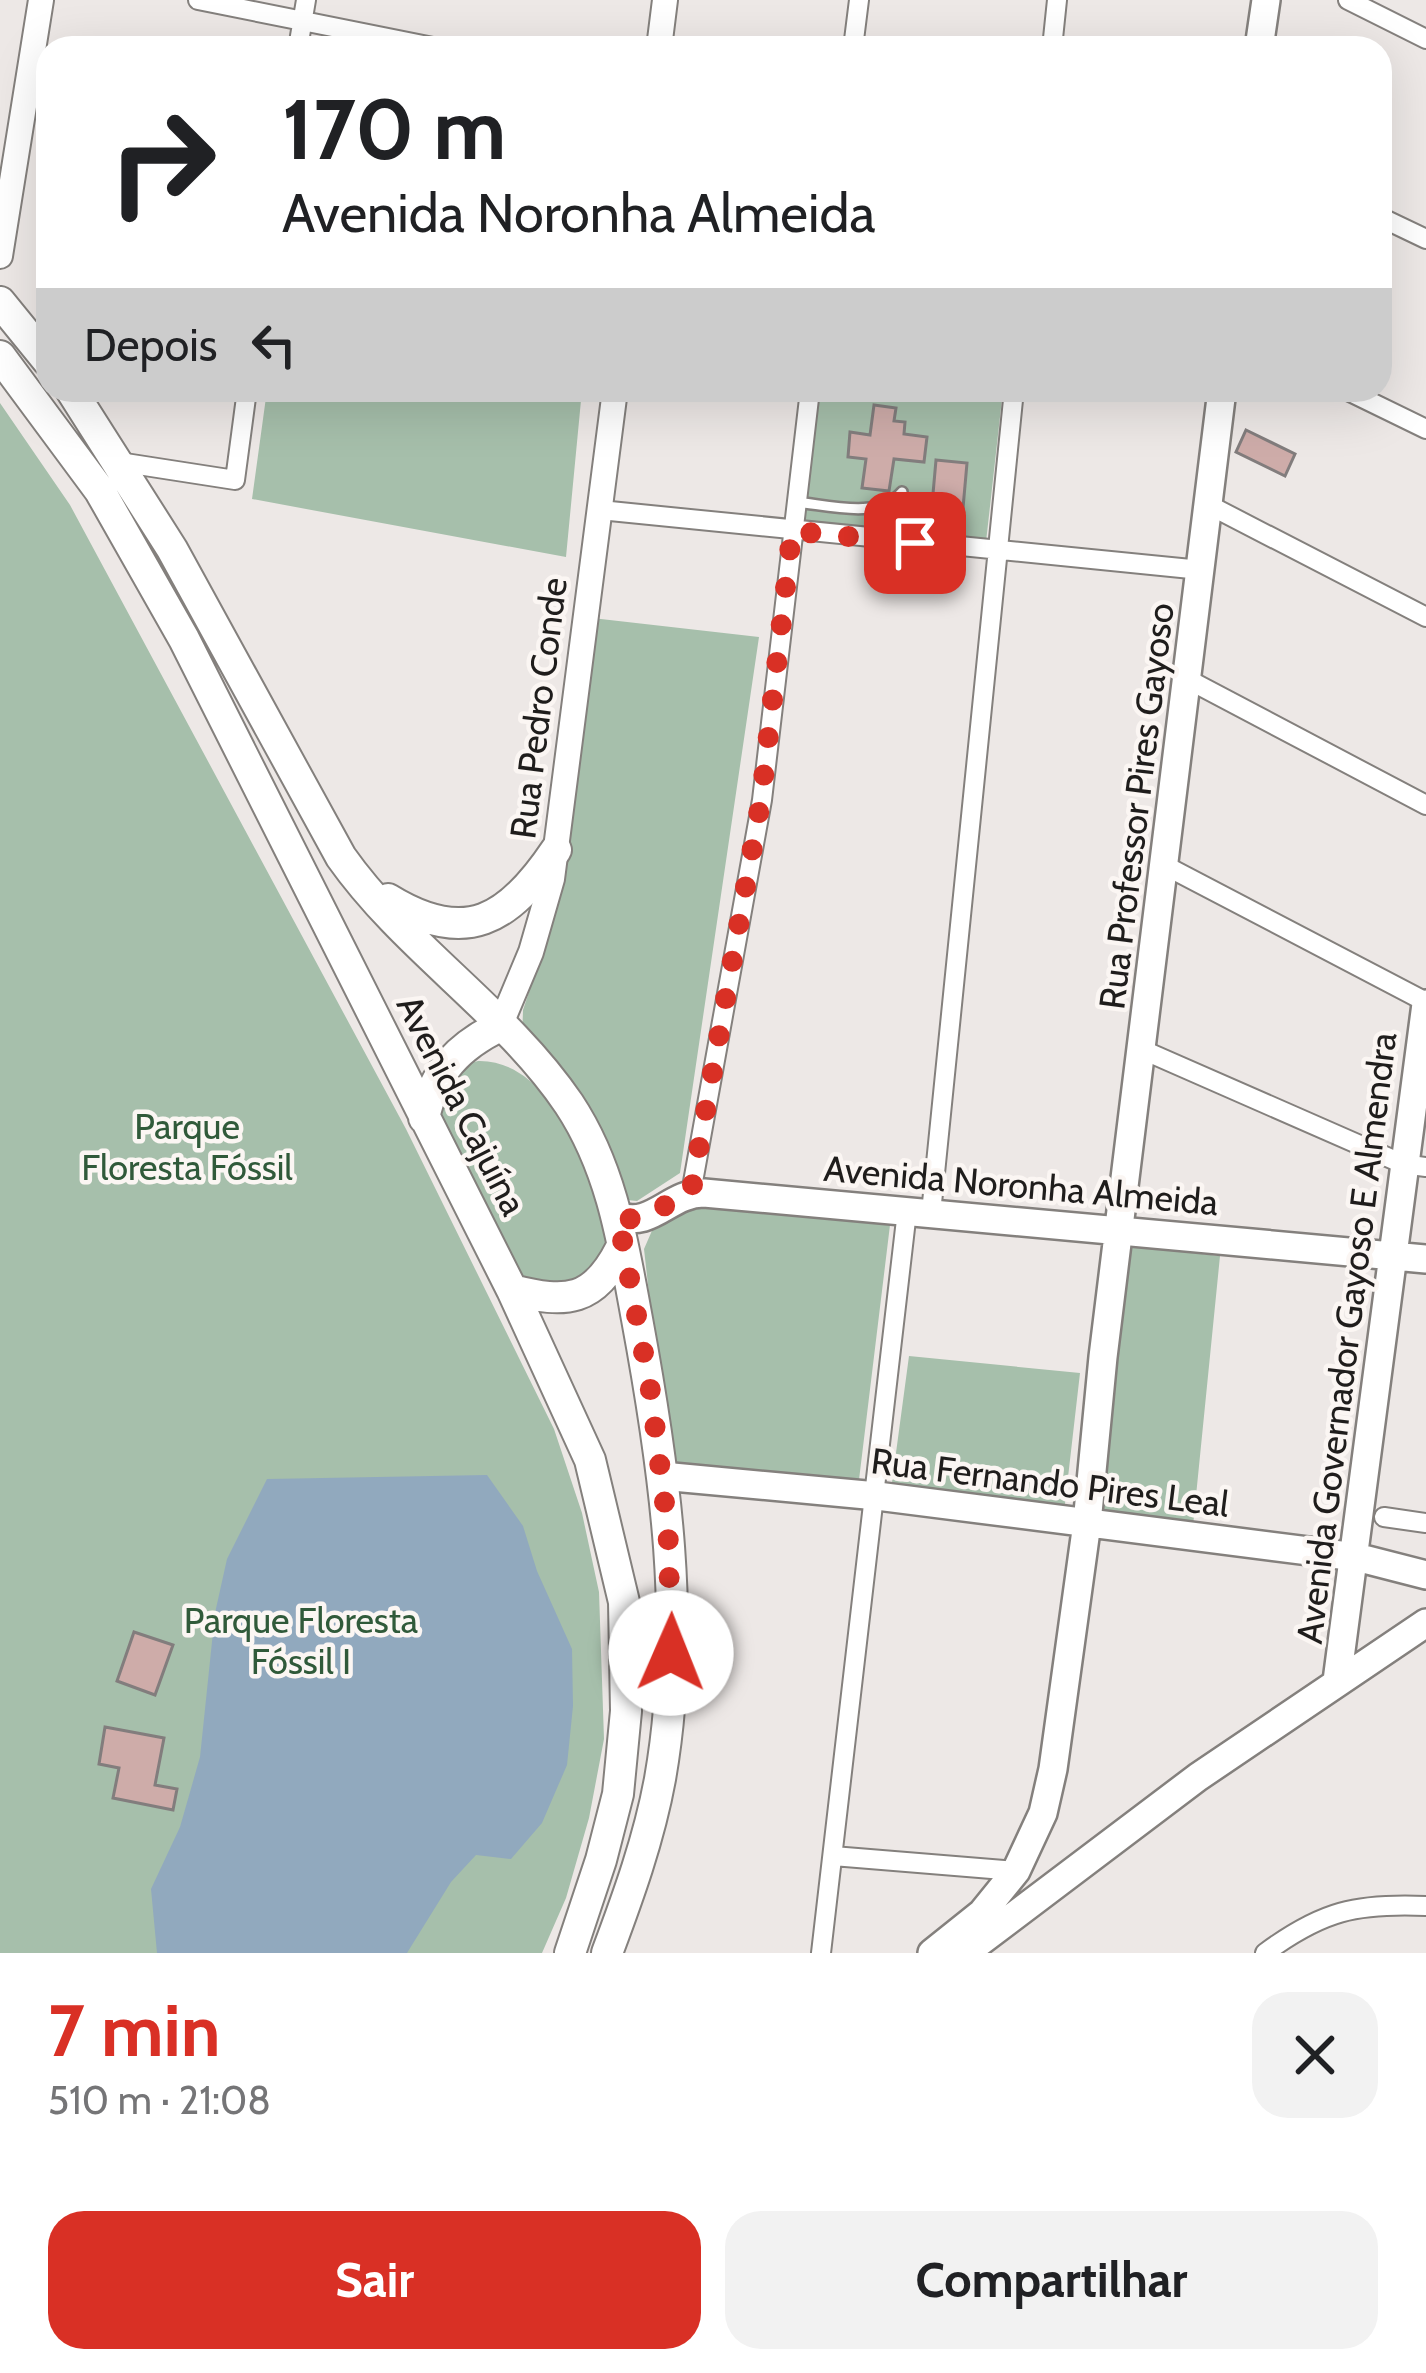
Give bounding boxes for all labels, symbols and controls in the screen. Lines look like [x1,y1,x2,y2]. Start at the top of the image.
text: 170 m [282,78,506,180]
icon: right [84,84,240,240]
text: Avenida Noronha Almeida [282,180,875,246]
icon: left [241,312,307,378]
text: Depois [84,318,217,372]
pin [864,492,966,594]
icon: arrive [882,510,948,576]
street label: Rua Pedro Conde [500,575,576,841]
street label: Rua Professor Pires Gayoso [1089,600,1183,1012]
street label: Avenida Cajuína [388,988,536,1222]
street label: Avenida Governador Gayoso E Almendra [1287,1030,1405,1646]
park label: Parque Floresta Fóssil [81,1104,293,1189]
street label: Avenida Noronha Almeida [822,1146,1220,1224]
street label: Rua Fernando Pires Leal [869,1438,1232,1526]
position arrow [608,1590,734,1716]
park label: Parque Floresta Fóssil I [184,1598,418,1683]
text: 7 min [48,1987,221,2074]
button: close [1252,1992,1378,2118]
text: 510 m · 21:08 [48,2076,271,2124]
button: Sair [48,2211,701,2349]
button: Compartilhar [725,2211,1378,2349]

